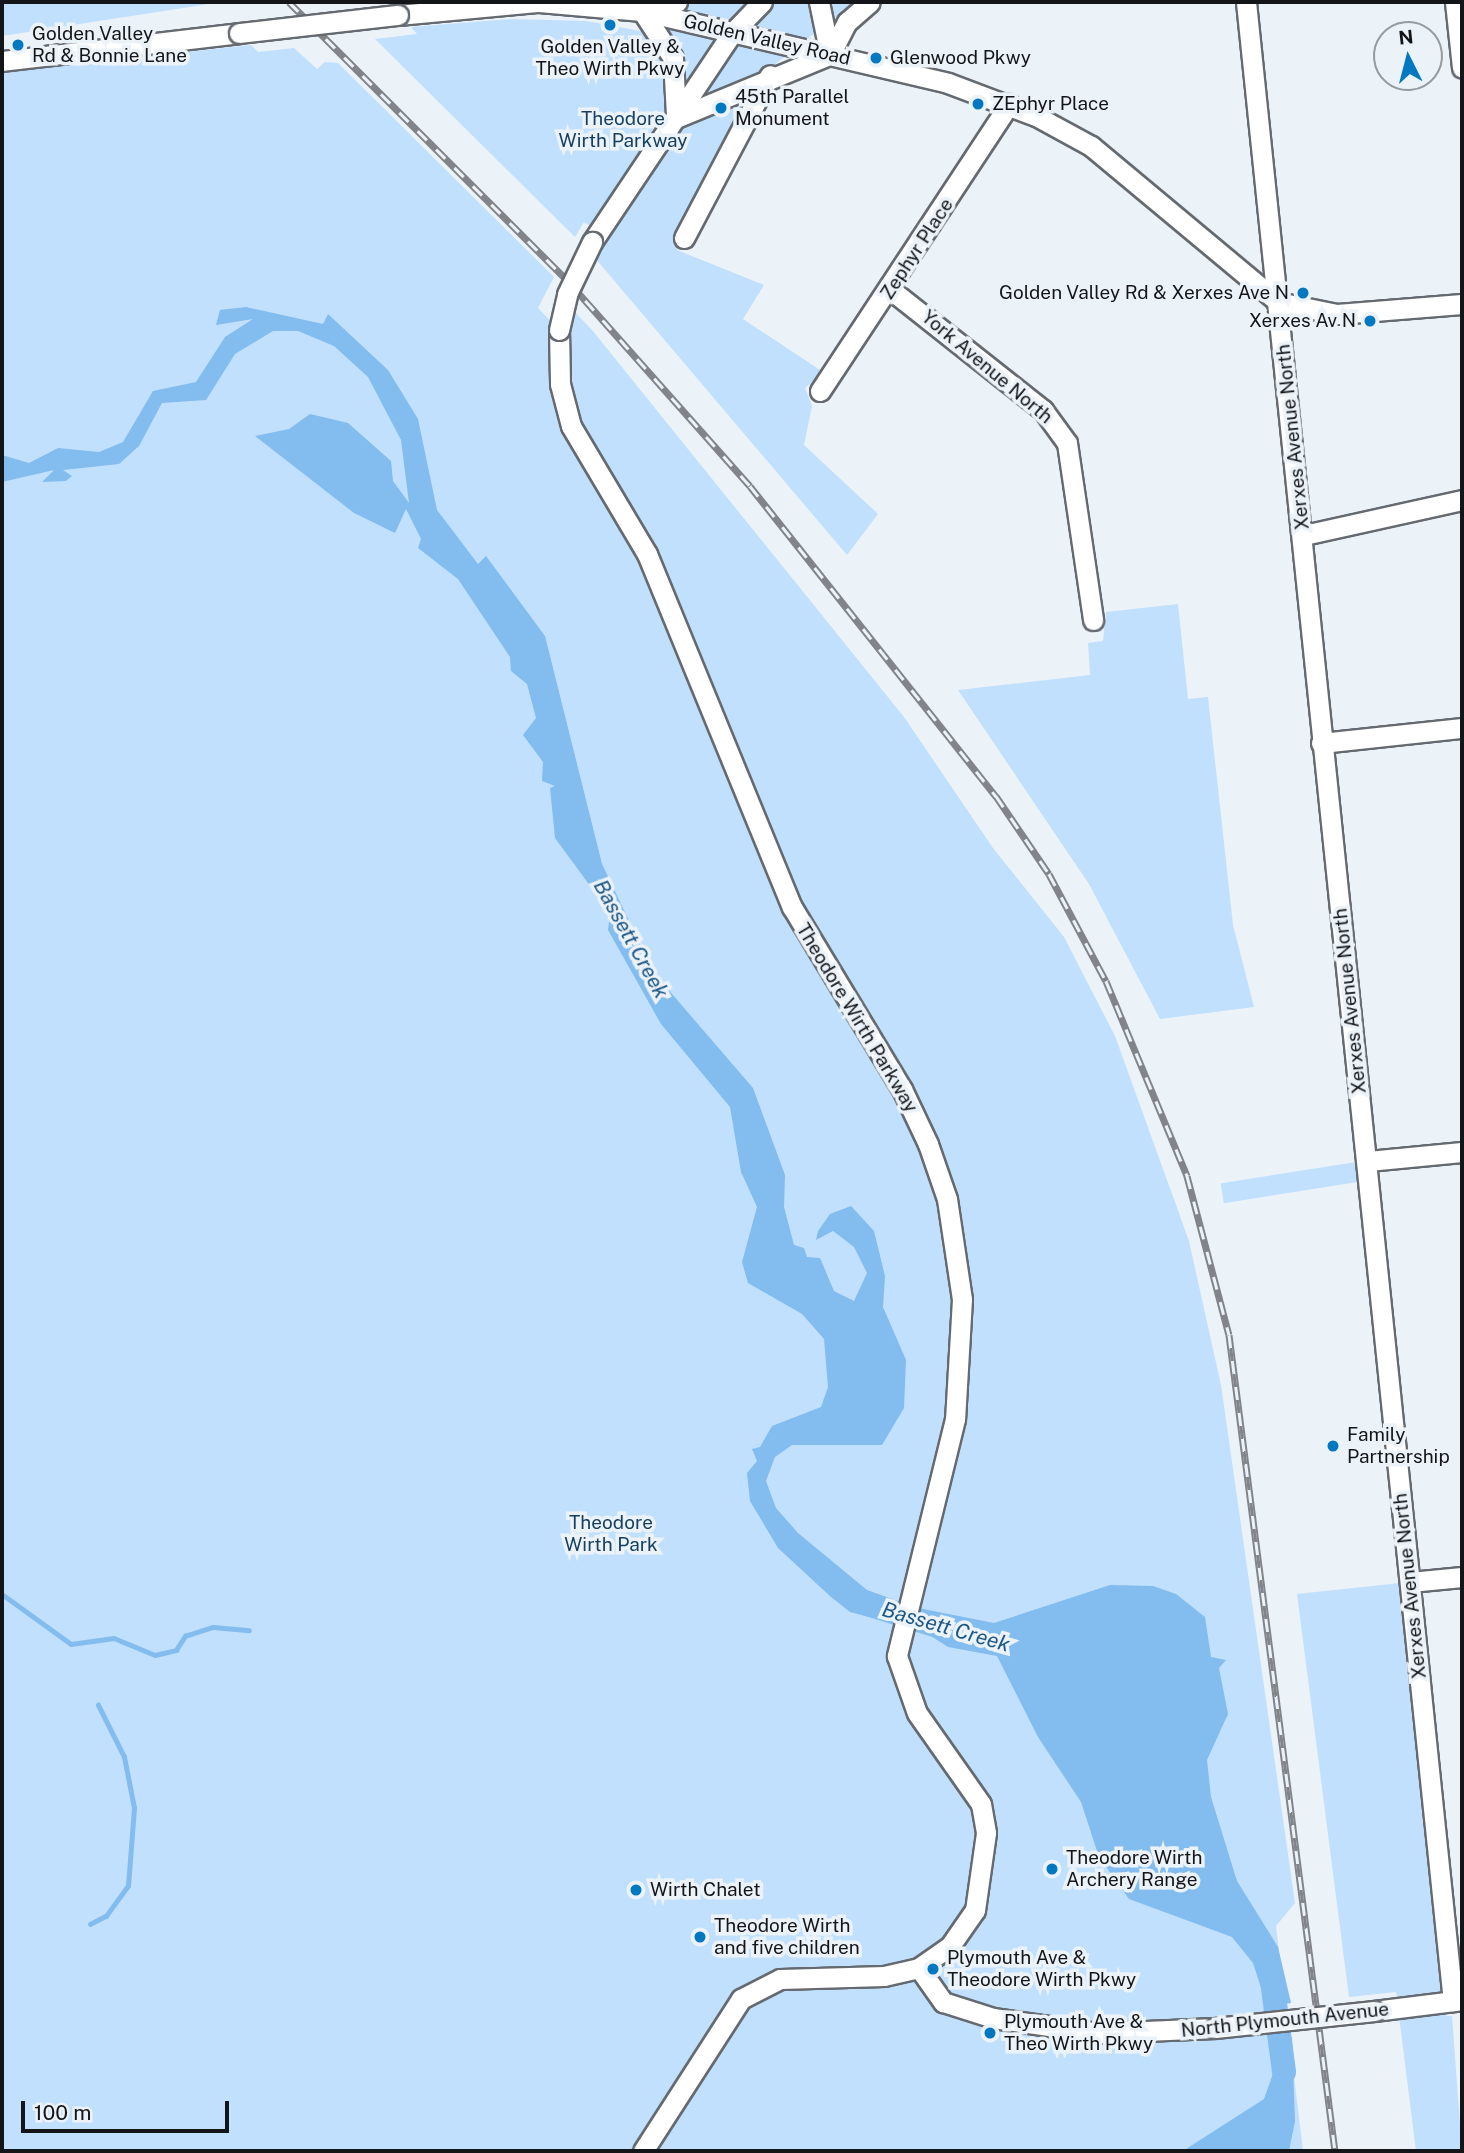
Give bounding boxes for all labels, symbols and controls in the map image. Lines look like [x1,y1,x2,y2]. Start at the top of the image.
street label: Golden Valley Road [681,10,853,70]
marker: Golden Valley & Theo Wirth Pkwy [602,17,618,33]
north arrow [1373,21,1443,91]
place label: Golden Valley Rd & Bonnie Lane [32,23,187,67]
text: N [1397,25,1415,49]
place label: Golden Valley & Theo Wirth Pkwy [535,36,685,80]
marker: Golden Valley Rd & Bonnie Lane [10,37,26,53]
place label: Glenwood Pkwy [890,47,1031,69]
marker: Glenwood Pkwy [868,50,884,66]
place label: 45th Parallel Monument [735,86,849,130]
place label: ZEphyr Place [992,93,1109,115]
marker: ZEphyr Place [970,96,986,112]
marker: 45th Parallel Monument [713,100,729,116]
park label: Theodore Wirth Parkway [559,108,687,152]
street label: Zephyr Place [876,194,958,304]
place label: Golden Valley Rd & Xerxes Ave N [998,282,1289,304]
marker: Golden Valley Rd & Xerxes Ave N [1295,285,1311,301]
street label: York Avenue North [917,306,1057,428]
place label: Xerxes Av N [1249,310,1356,332]
marker: Xerxes Av N [1362,313,1378,329]
street label: Xerxes Avenue North [1272,343,1314,531]
water label: Bassett Creek [588,875,674,1003]
street label: Xerxes Avenue North [1329,907,1371,1095]
street label: Theodore Wirth Parkway [791,919,923,1117]
place label: Family Partnership [1347,1424,1450,1468]
marker: Family Partnership [1325,1438,1341,1454]
street label: Xerxes Avenue North [1389,1492,1431,1680]
park label: Theodore Wirth Park [564,1512,658,1556]
water label: Bassett Creek [879,1597,1013,1657]
place label: Theodore Wirth Archery Range [1066,1847,1203,1891]
marker: Theodore Wirth Archery Range [1044,1861,1060,1877]
place label: Wirth Chalet [650,1879,761,1901]
marker: Wirth Chalet [628,1882,644,1898]
place label: Theodore Wirth and five children [714,1915,860,1959]
marker: Theodore Wirth and five children [692,1929,708,1945]
place label: Plymouth Ave & Theodore Wirth Pkwy [947,1947,1137,1991]
marker: Plymouth Ave & Theodore Wirth Pkwy [925,1961,941,1977]
street label: North Plymouth Avenue [1180,1998,1390,2042]
place label: Plymouth Ave & Theo Wirth Pkwy [1004,2011,1154,2055]
marker: Plymouth Ave & Theo Wirth Pkwy [982,2025,998,2041]
scale bar [24,2086,233,2130]
text: 100 m [34,2100,91,2125]

